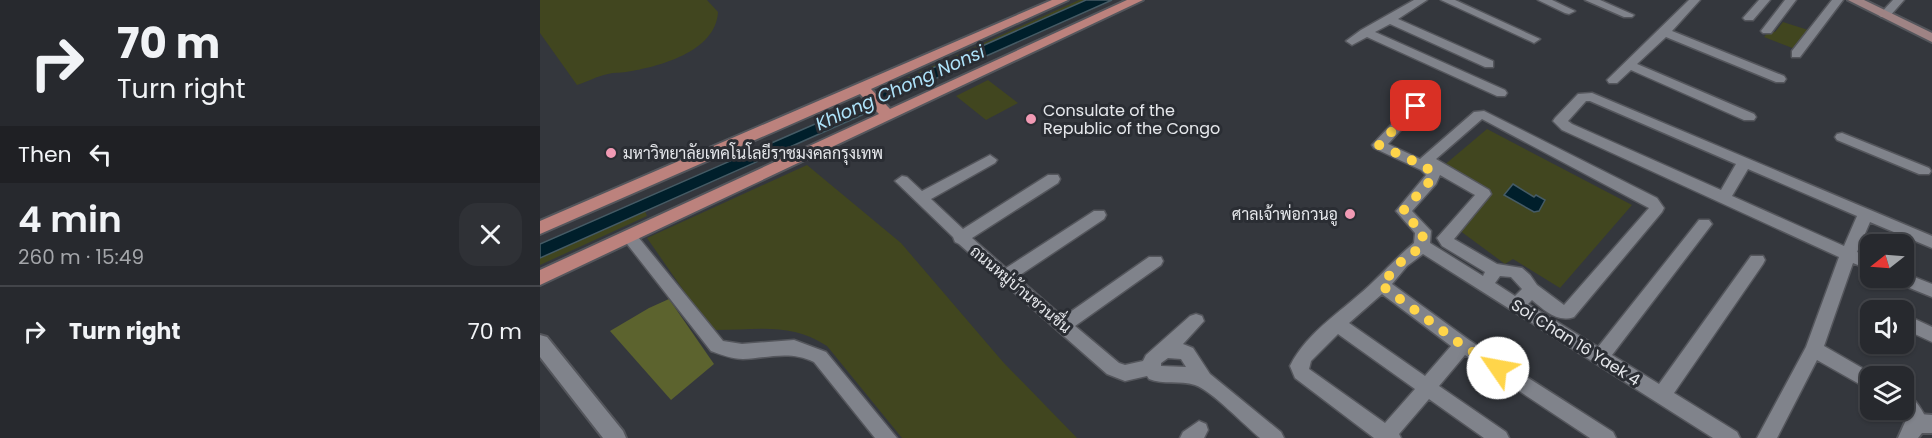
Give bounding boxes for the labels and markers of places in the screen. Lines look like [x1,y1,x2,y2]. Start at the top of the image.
pin [1390,80,1441,131]
place label: Consulate of the Republic of the Congo [1043,99,1220,140]
marker: Consulate of the Republic of the Congo [1024,112,1038,126]
place label: มหาวิทยาลัยเทคโนโลยีราชมงคลกรุงเทพ [623,142,883,165]
marker: มหาวิทยาลัยเทคโนโลยีราชมงคลกรุงเทพ [604,146,618,160]
place label: ศาลเจ้าพ่อกวนอู [1232,203,1338,226]
marker: ศาลเจ้าพ่อกวนอู [1343,207,1357,221]

